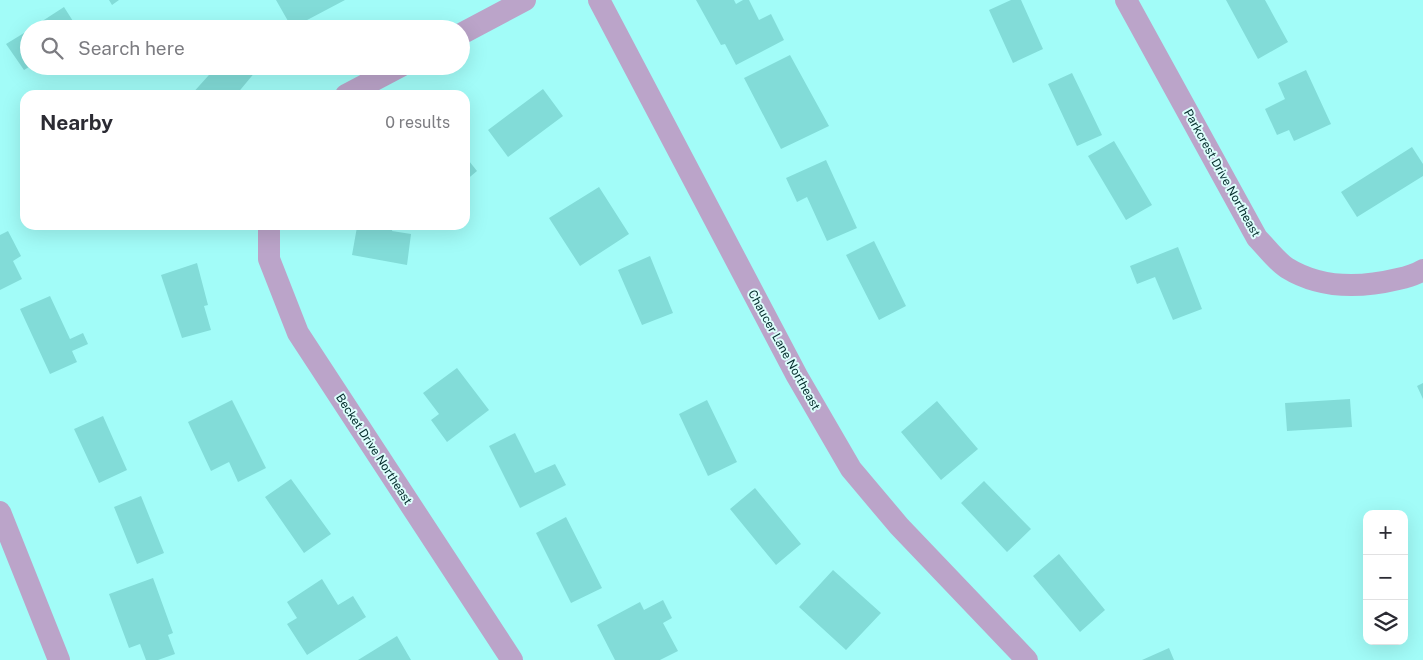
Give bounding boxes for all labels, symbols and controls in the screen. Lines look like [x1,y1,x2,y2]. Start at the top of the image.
search box [20,20,470,75]
icon: search [38,34,66,62]
text: Search here [78,37,185,59]
street label: Parkcrest Drive Northeast [1181,107,1263,240]
text: Nearby [40,110,113,135]
text: 0 results [385,113,450,132]
street label: Chaucer Lane Northeast [745,287,823,413]
street label: Becket Drive Northeast [333,391,415,507]
map controls [1363,510,1408,645]
button: + [1363,510,1408,555]
button: − [1363,555,1408,600]
button: layers [1363,600,1408,645]

